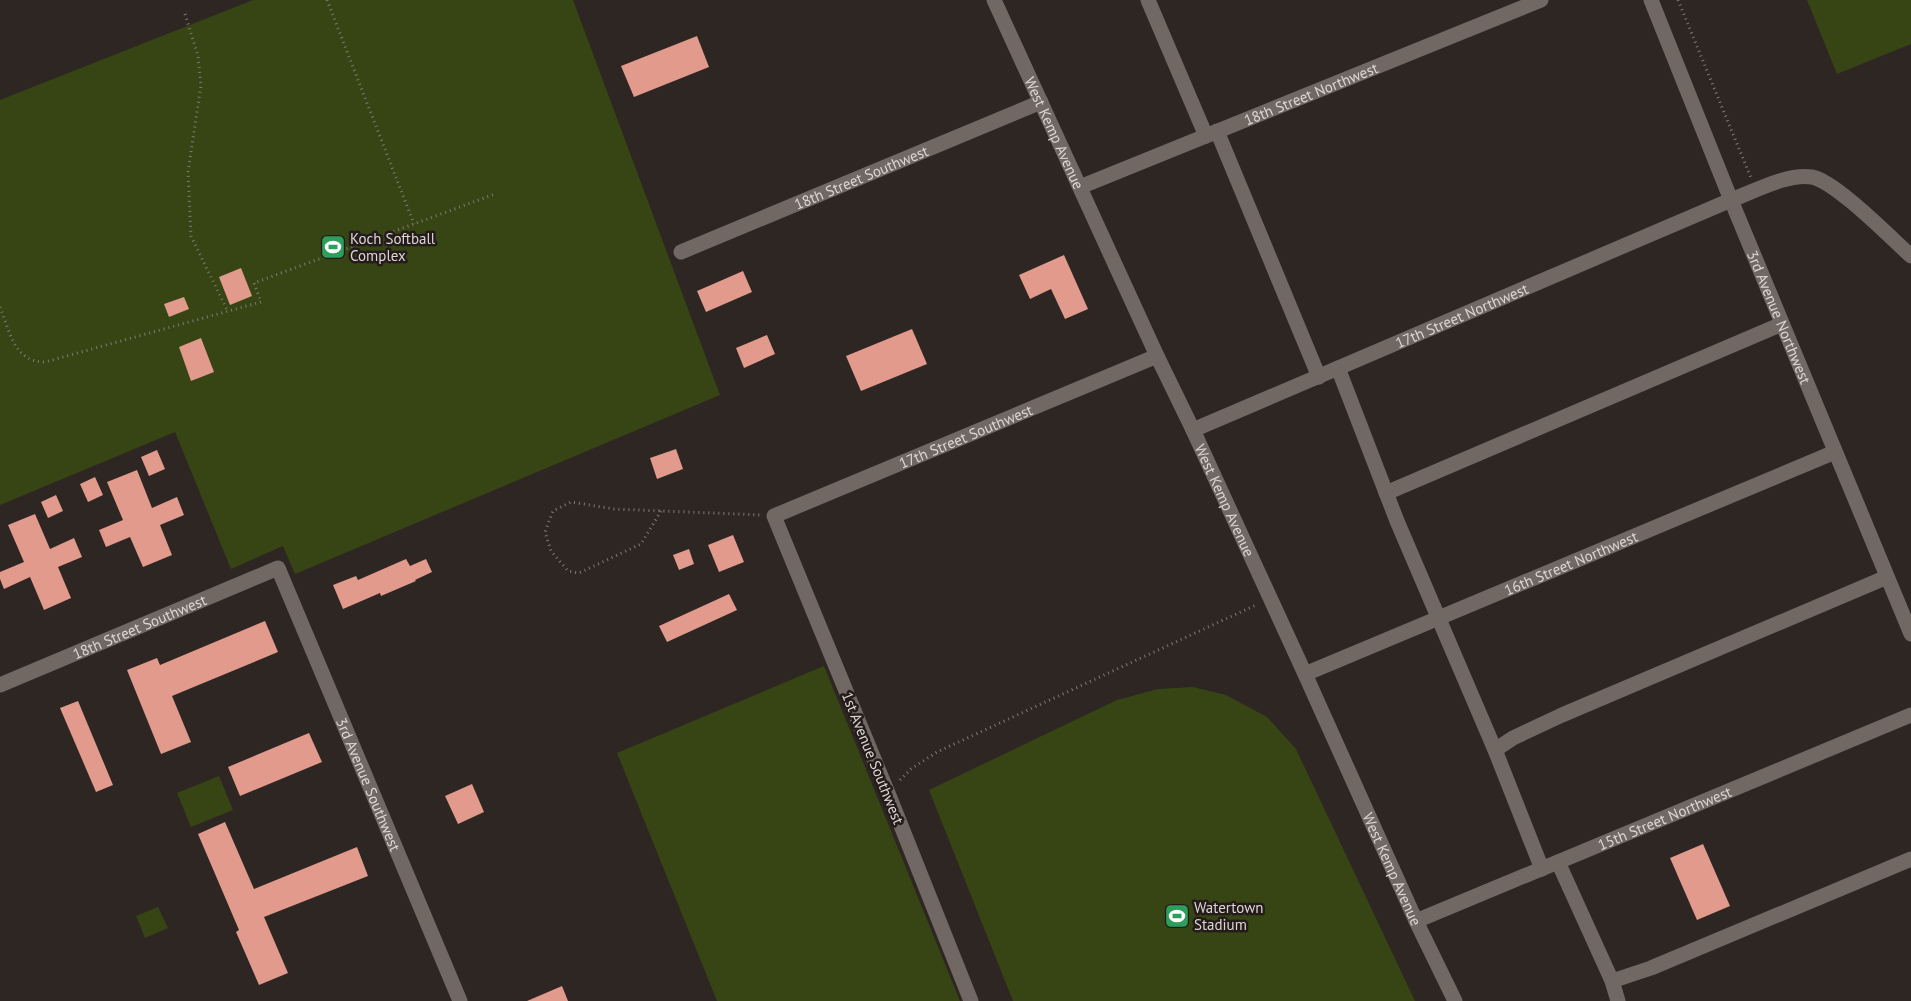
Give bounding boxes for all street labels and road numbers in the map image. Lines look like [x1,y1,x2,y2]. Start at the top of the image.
street label: 18th Street Northwest [1241,58,1381,129]
street label: West Kemp Avenue [1021,73,1089,192]
street label: 18th Street Southwest [791,141,931,213]
street label: 3rd Avenue Northwest [1743,247,1816,387]
street label: 17th Street Northwest [1392,278,1531,352]
street label: 17th Street Southwest [896,400,1035,472]
street label: West Kemp Avenue [1191,441,1259,559]
street label: 16th Street Northwest [1501,526,1640,599]
street label: 18th Street Southwest [69,590,209,663]
street label: 1st Avenue Southwest [838,689,908,827]
street label: 3rd Avenue Southwest [332,714,405,854]
street label: 15th Street Northwest [1595,781,1734,854]
street label: West Kemp Avenue [1359,810,1426,928]

